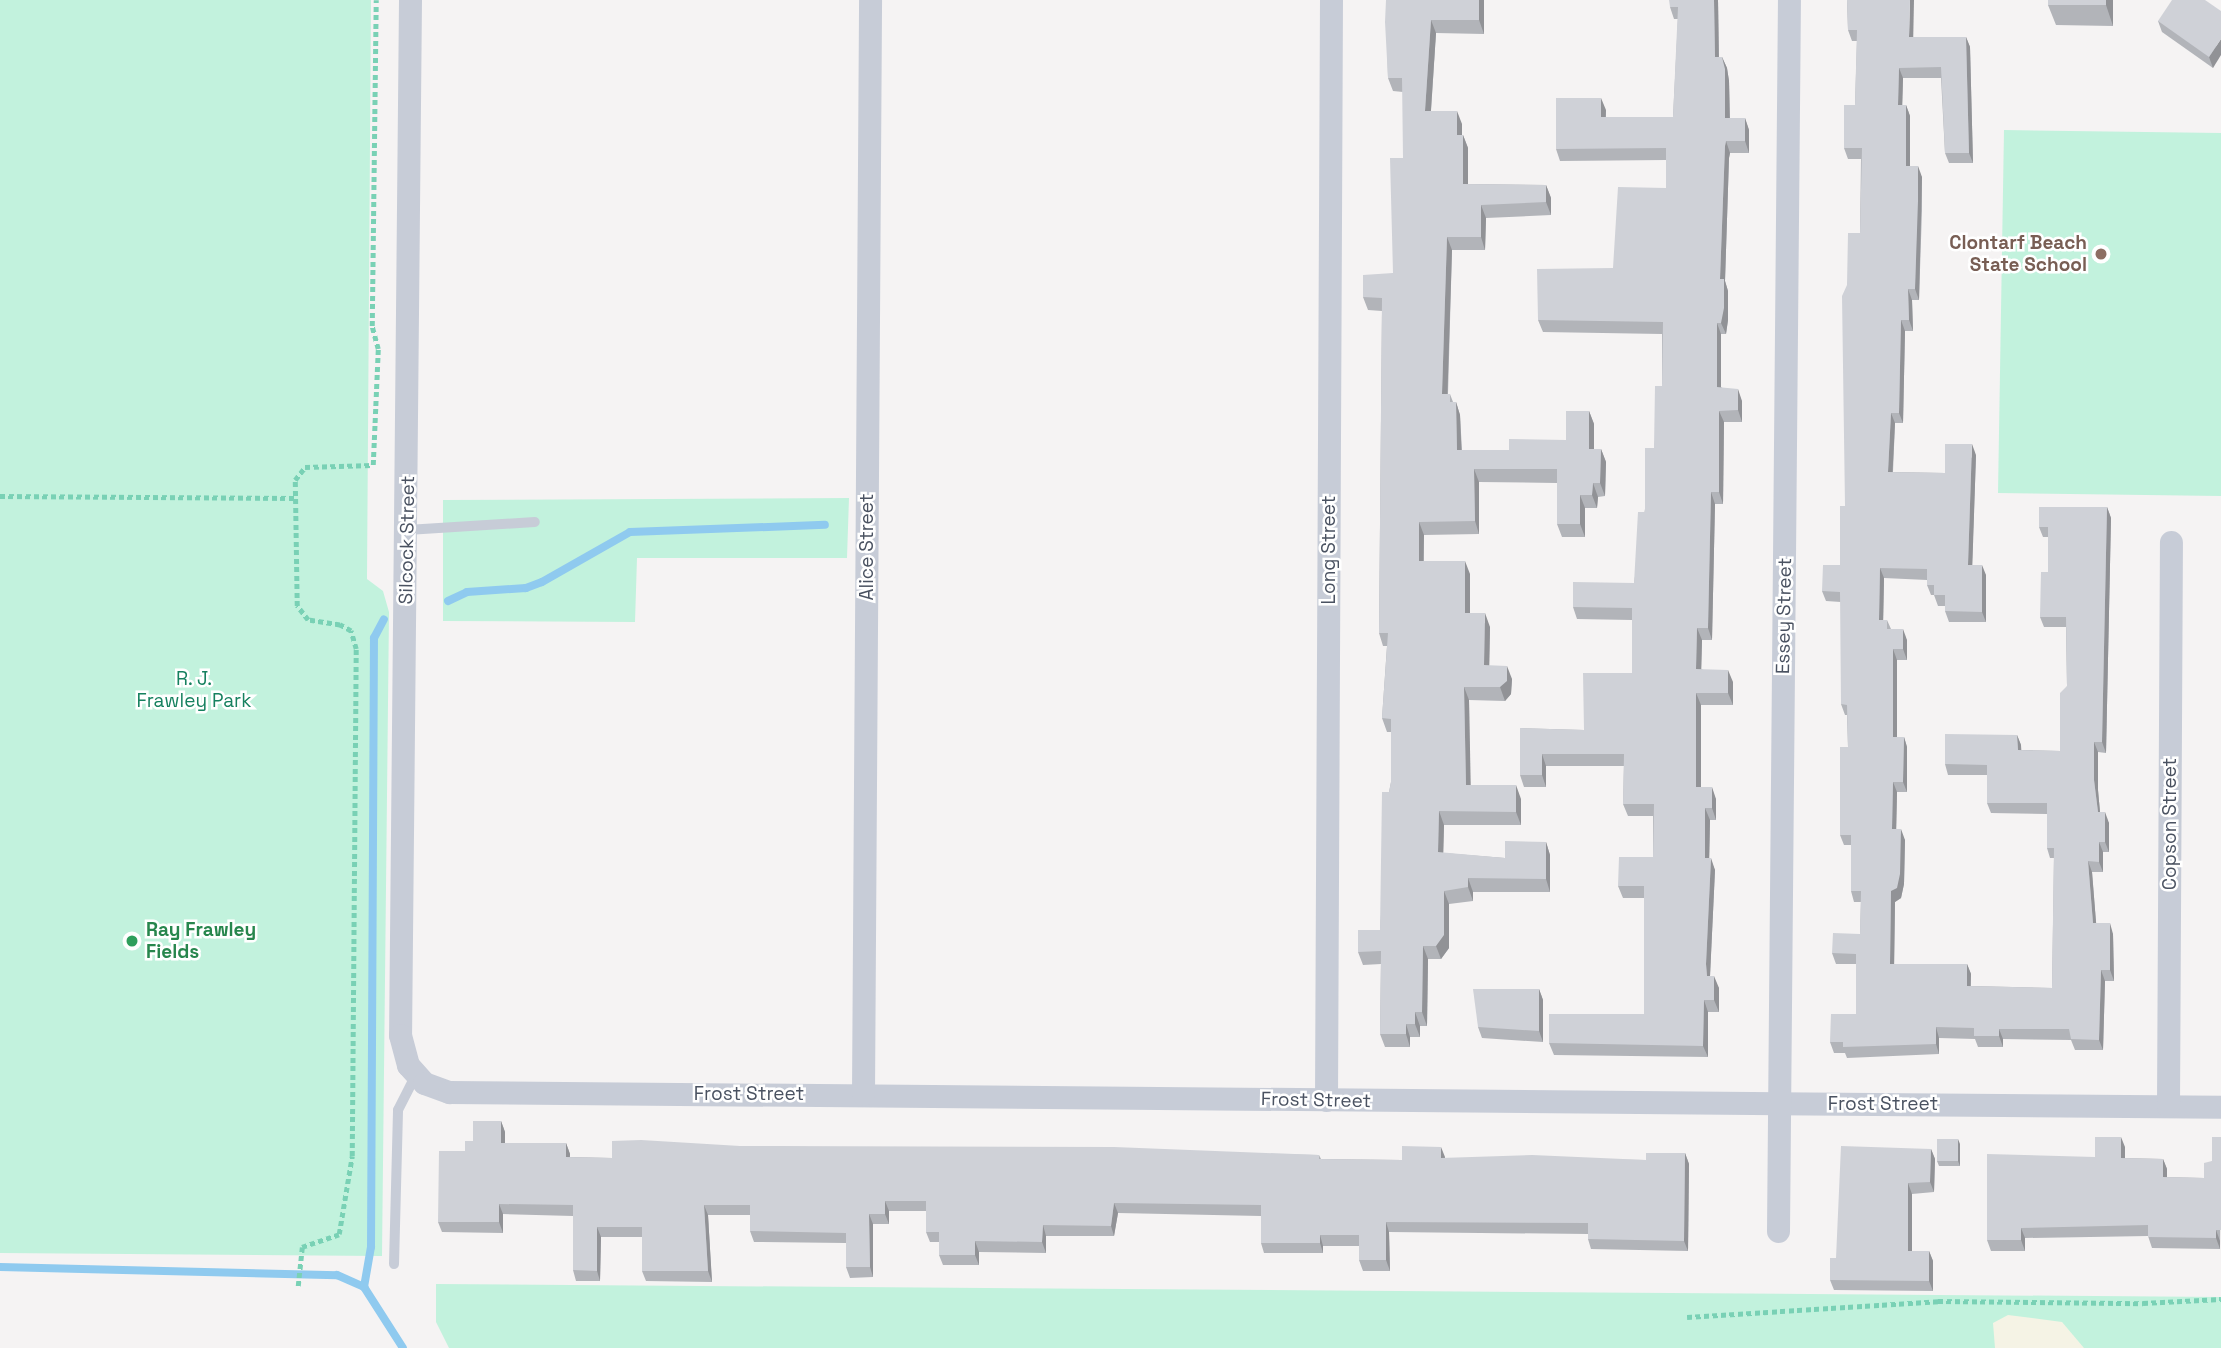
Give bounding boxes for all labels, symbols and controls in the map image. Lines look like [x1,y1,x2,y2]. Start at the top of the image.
place label: Clontarf Beach State School [1949,232,2087,276]
marker: Clontarf Beach State School [2093,246,2109,262]
street label: Silcock Street [394,476,420,604]
street label: Alice Street [856,494,878,600]
street label: Long Street [1318,496,1340,604]
street label: Essey Street [1772,558,1796,674]
park label: R. J. Frawley Park [137,668,251,712]
street label: Copson Street [2159,758,2181,890]
place label: Ray Frawley Fields [146,919,256,963]
marker: Ray Frawley Fields [124,933,140,949]
street label: Frost Street [694,1083,804,1105]
street label: Frost Street [1261,1088,1371,1112]
street label: Frost Street [1828,1093,1938,1115]

